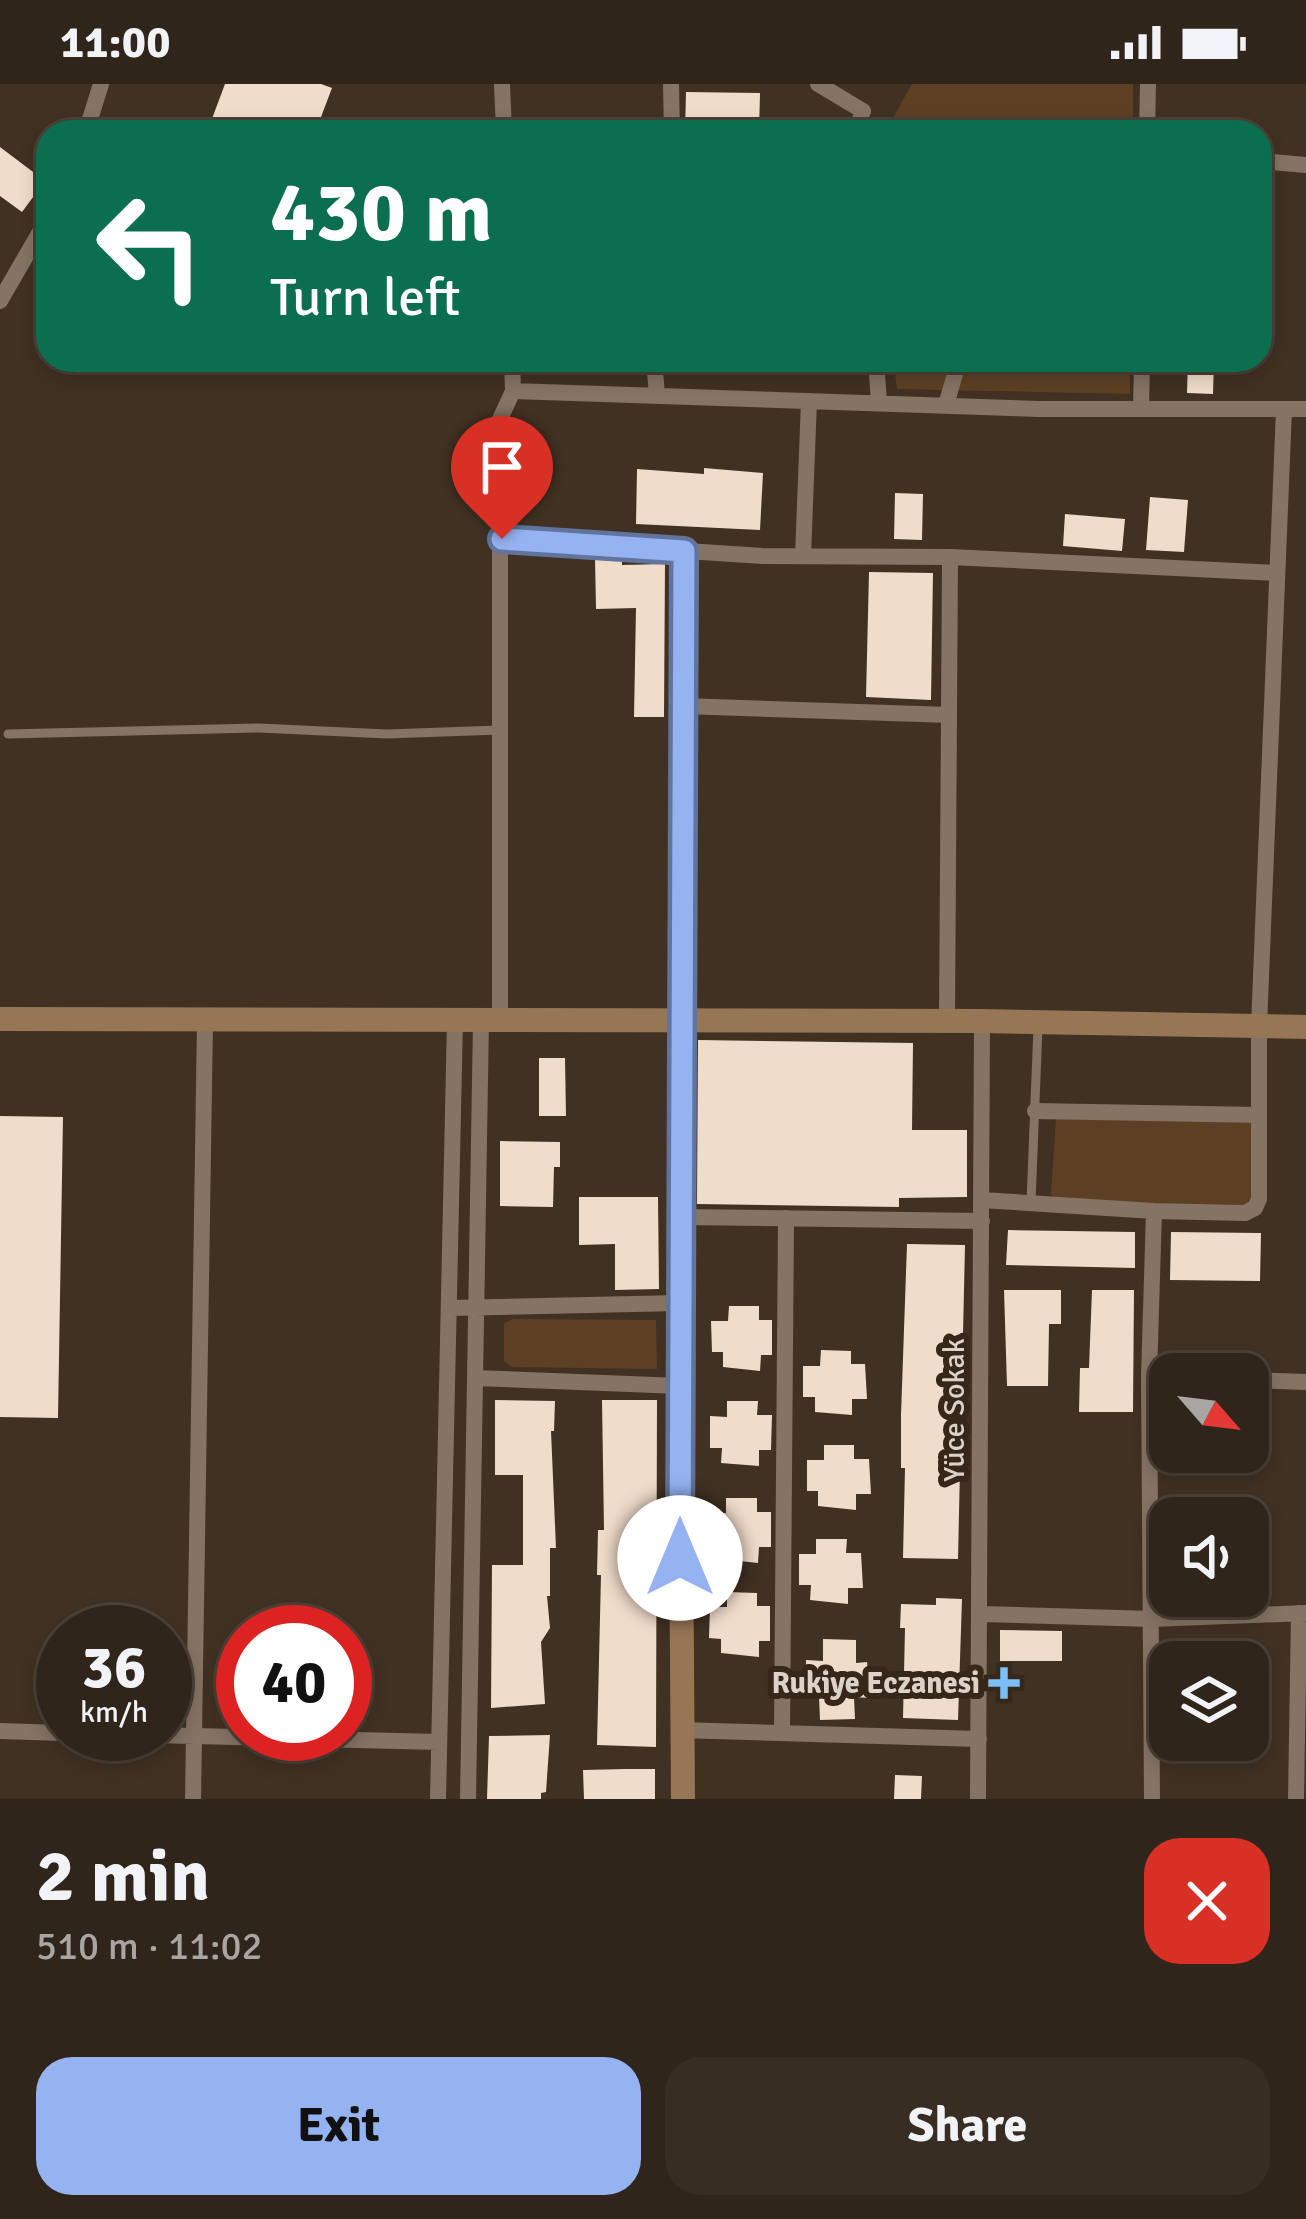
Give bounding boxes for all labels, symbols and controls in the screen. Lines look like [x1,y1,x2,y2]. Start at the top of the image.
text: 11:00 [60,15,170,70]
text: 430 m [270,161,492,265]
icon: left [72,168,228,324]
text: Turn left [270,264,460,331]
pin [451,416,553,539]
icon: arrive [469,434,535,500]
street label: Yüce Sokak [936,1338,973,1482]
north arrow [1149,1353,1269,1473]
map controls [1149,1353,1269,1761]
position arrow [617,1495,743,1621]
button: sound [1149,1497,1269,1617]
speed limit sign: 40 [216,1605,372,1761]
text: 36 [82,1631,146,1705]
button: layers [1149,1641,1269,1761]
place label: Rukiye Eczanesi [772,1665,980,1702]
marker: Rukiye Eczanesi [991,1670,1017,1696]
text: km/h [80,1694,148,1731]
text: 2 min [36,1832,210,1921]
button: close [1144,1838,1270,1964]
text: 510 m · 11:02 [36,1922,263,1970]
button: Exit [36,2057,641,2195]
button: Share [665,2057,1270,2195]

